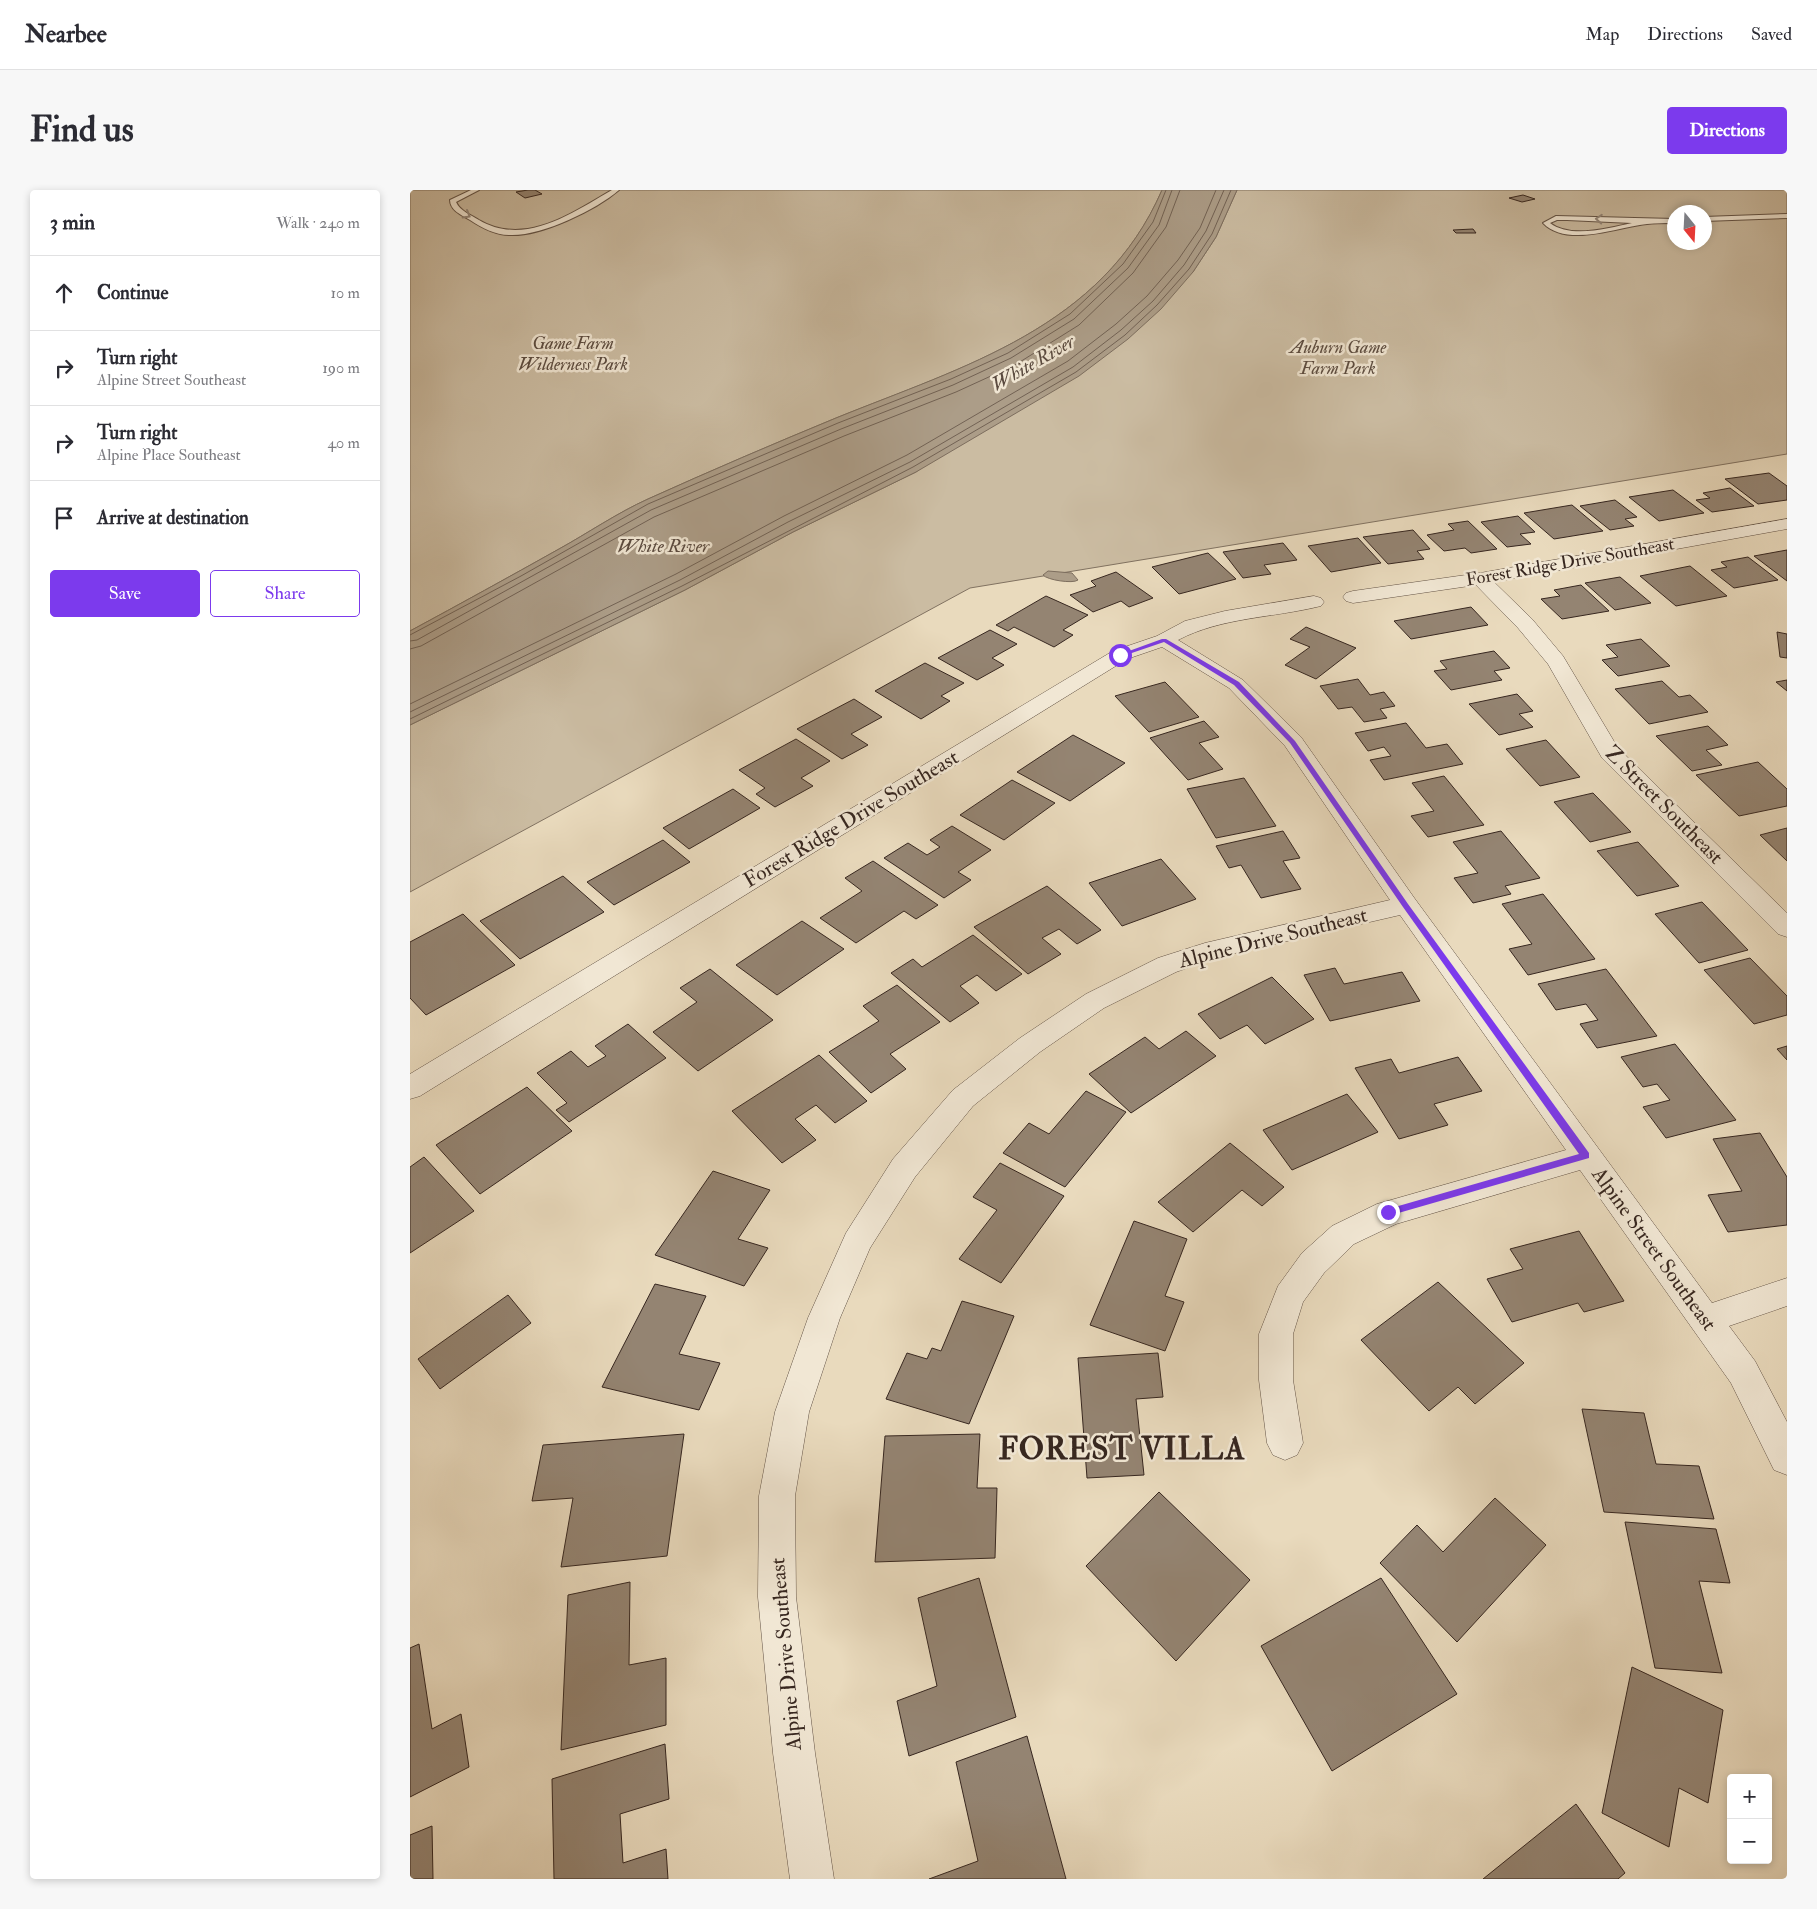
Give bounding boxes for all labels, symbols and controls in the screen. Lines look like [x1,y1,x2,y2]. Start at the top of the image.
text: Nearbee [25,19,107,50]
text: Map [1586,23,1619,46]
text: Directions [1647,23,1723,46]
text: Saved [1751,23,1792,46]
button: Directions [1667,107,1787,154]
text: Find us [30,108,134,152]
north arrow [1667,205,1712,250]
text: 3 min [50,209,95,236]
one-way arrow [461,209,470,219]
text: Walk · 240 m [276,213,360,233]
one-way arrow [1594,214,1602,225]
icon: ahead [50,279,78,307]
text: Continue [97,281,168,305]
text: 10 m [330,283,360,303]
water label: White River [987,329,1080,396]
park label: Game Farm Wilderness Park [518,332,628,376]
park label: Auburn Game Farm Park [1288,336,1387,380]
text: Turn right [97,346,177,370]
icon: right [50,354,78,382]
text: 190 m [322,358,360,378]
text: Alpine Street Southeast [97,370,246,390]
text: Turn right [97,421,177,445]
icon: right [50,429,78,457]
text: 40 m [327,433,360,453]
text: Alpine Place Southeast [97,445,241,465]
icon: arrive [50,504,78,532]
text: Arrive at destination [97,506,249,530]
street label: Forest Ridge Drive Southeast [1464,532,1676,592]
water label: White River [617,534,710,558]
button: Save [50,570,200,617]
button: Share [210,570,360,617]
route start [1109,644,1132,667]
street label: Z Street Southeast [1599,740,1729,870]
street label: Forest Ridge Drive Southeast [738,744,964,894]
street label: Alpine Drive Southeast [1175,901,1370,975]
street label: Alpine Street Southeast [1585,1161,1723,1336]
route end [1377,1201,1400,1224]
district label: FOREST VILLA [998,1430,1246,1469]
street label: Alpine Drive Southeast [764,1556,808,1752]
map controls [1727,1774,1772,1864]
button: + [1727,1774,1772,1819]
button: − [1727,1819,1772,1864]

